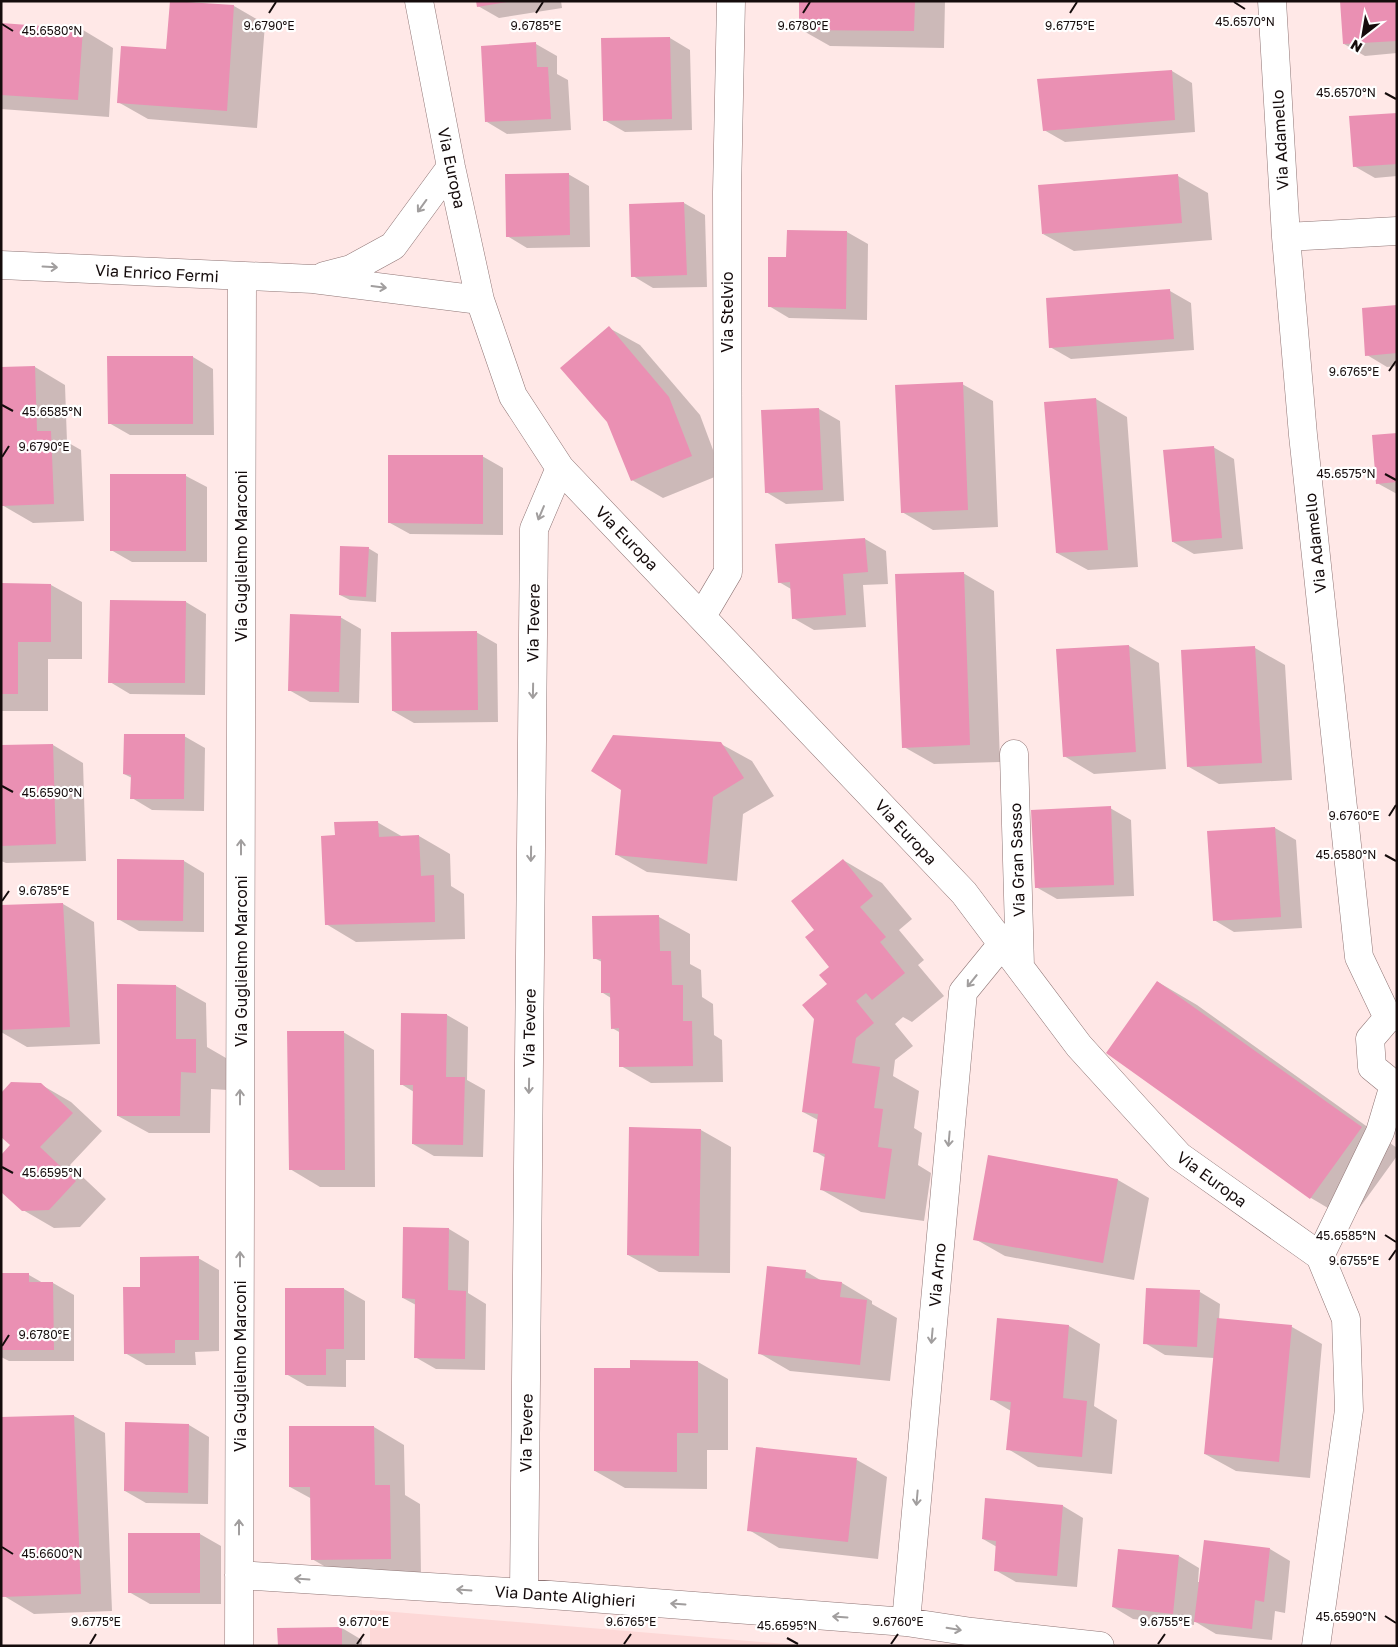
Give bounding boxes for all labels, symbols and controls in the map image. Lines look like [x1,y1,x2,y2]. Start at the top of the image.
north arrow [1338,10,1388,60]
text: 45.6570°N [1215,14,1275,29]
text: 9.6790°E [243,18,295,33]
text: 9.6785°E [511,18,561,33]
text: 9.6780°E [777,18,829,33]
text: 9.6775°E [1045,18,1095,33]
text: 45.6580°N [22,23,82,38]
text: N [1347,37,1365,57]
text: 45.6570°N [1316,85,1376,100]
street label: Via Adamello [1267,89,1293,191]
street label: Via Europa [434,126,470,210]
one-way arrow [417,199,427,213]
street label: Via Enrico Fermi [95,260,219,286]
one-way arrow [42,263,58,272]
street label: Via Stelvio [717,271,737,353]
one-way arrow [370,282,386,292]
text: 9.6765°E [1329,364,1379,379]
text: 45.6585°N [22,404,82,419]
text: 9.6790°E [18,439,70,454]
text: 45.6575°N [1316,466,1376,481]
street label: Via Guglielmo Marconi [231,470,251,642]
street label: Via Adamello [1300,492,1330,594]
street label: Via Europa [591,502,663,574]
one-way arrow [535,505,545,520]
street label: Via Tevere [522,583,544,663]
one-way arrow [528,683,537,699]
text: 45.6590°N [22,785,82,800]
street label: Via Europa [871,795,941,869]
street label: Via Gran Sasso [1005,803,1029,917]
text: 9.6760°E [1328,808,1380,823]
one-way arrow [236,839,246,855]
one-way arrow [526,846,536,862]
text: 45.6580°N [1316,847,1376,862]
street label: Via Guglielmo Marconi [231,875,251,1047]
text: 9.6785°E [19,883,69,898]
one-way arrow [967,974,978,987]
street label: Via Tevere [518,988,540,1068]
one-way arrow [524,1078,534,1094]
one-way arrow [235,1089,245,1105]
one-way arrow [945,1131,954,1147]
street label: Via Europa [1173,1147,1251,1211]
text: 45.6595°N [22,1165,82,1180]
text: 45.6585°N [1316,1228,1376,1243]
street label: Via Arno [924,1242,950,1308]
one-way arrow [235,1251,245,1268]
text: 9.6755°E [1329,1253,1379,1268]
street label: Via Guglielmo Marconi [230,1280,250,1452]
text: 9.6780°E [18,1327,70,1342]
one-way arrow [927,1328,937,1344]
street label: Via Tevere [515,1393,537,1473]
one-way arrow [913,1489,922,1505]
one-way arrow [235,1519,244,1535]
text: 45.6600°N [21,1546,83,1561]
one-way arrow [294,1575,310,1584]
street label: Via Dante Alighieri [494,1581,636,1611]
one-way arrow [456,1585,472,1594]
one-way arrow [670,1600,686,1609]
text: 45.6590°N [1316,1609,1376,1624]
one-way arrow [832,1612,848,1622]
text: 9.6775°E [71,1614,121,1629]
text: 9.6770°E [339,1614,389,1629]
text: 9.6765°E [606,1614,656,1629]
text: 9.6760°E [872,1614,924,1629]
text: 9.6755°E [1140,1614,1190,1629]
text: 45.6595°N [757,1618,817,1633]
one-way arrow [946,1625,962,1635]

